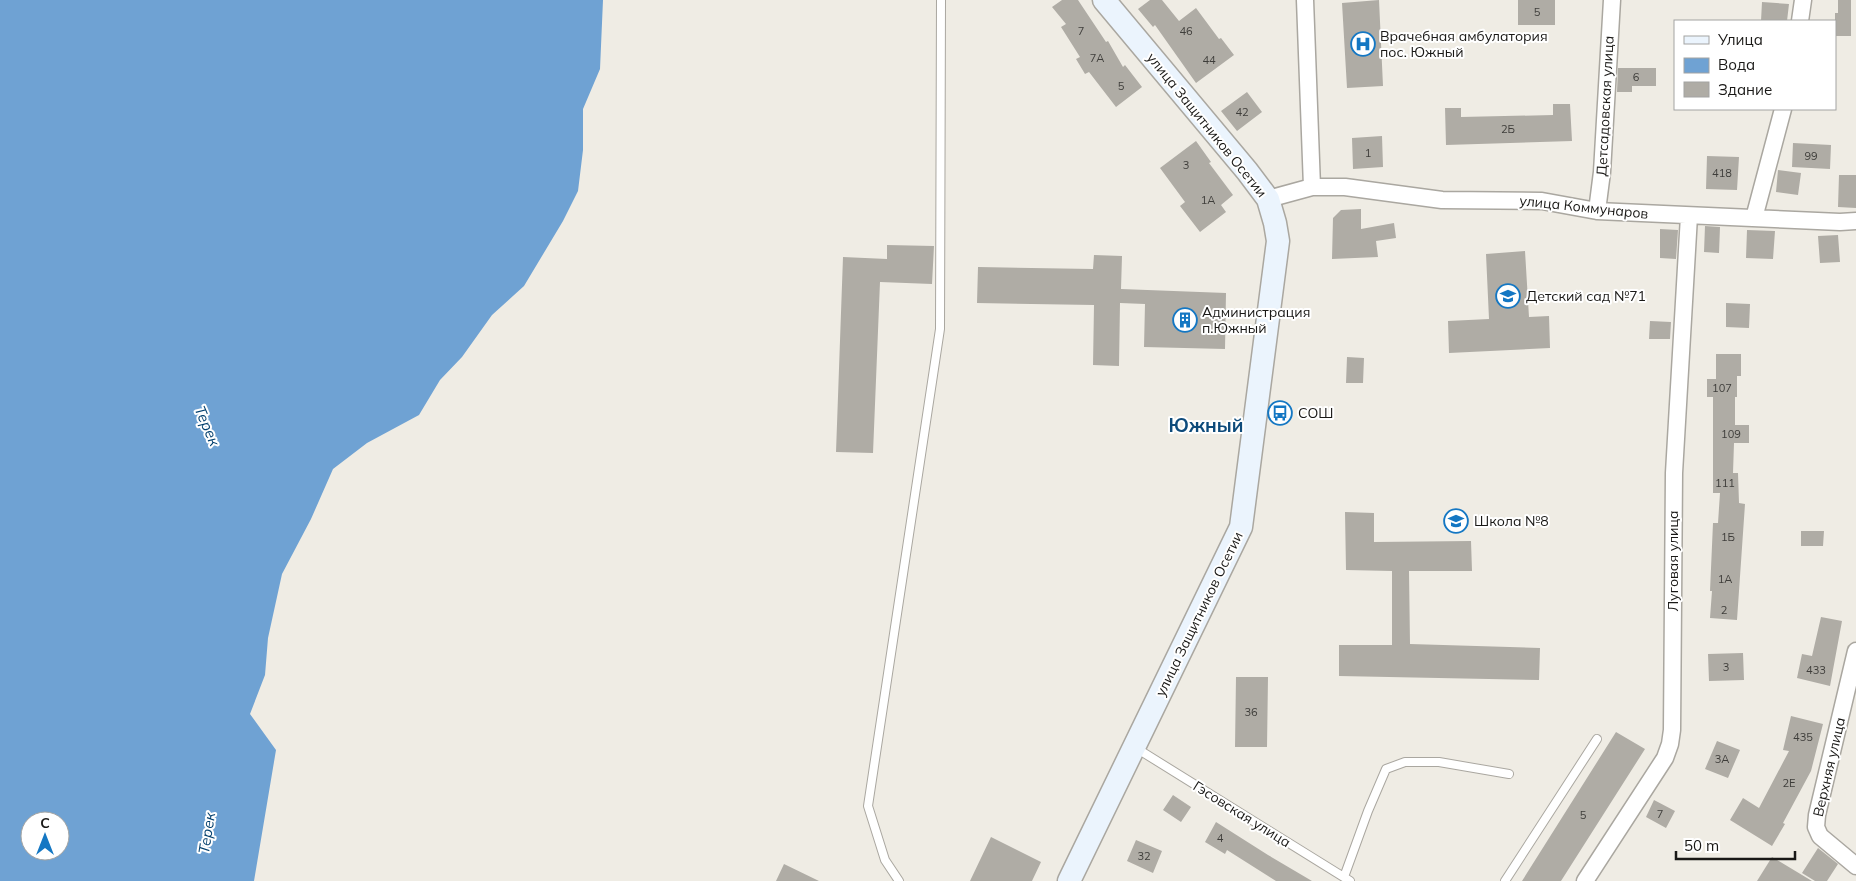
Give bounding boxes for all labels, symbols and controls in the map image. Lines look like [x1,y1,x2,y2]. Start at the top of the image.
house number: 5 [1534,5,1541,19]
legend [1674,20,1836,110]
house number: 7 [1078,24,1084,38]
house number: 46 [1179,24,1193,38]
place label: Врачебная амбулатория пос. Южный [1380,27,1548,61]
text: Улица [1717,30,1763,49]
hospital icon: Врачебная амбулатория пос. Южный [1350,31,1376,57]
street label: Детсадовская улица [1592,35,1618,177]
street label: улица Защитников Осетии [1143,49,1271,201]
house number: 7А [1090,51,1104,65]
house number: 44 [1202,53,1216,67]
text: Вода [1718,55,1755,74]
house number: 6 [1633,70,1640,84]
house number: 5 [1118,79,1125,93]
text: Здание [1718,80,1772,99]
house number: 42 [1235,105,1249,119]
house number: 2Б [1501,122,1515,136]
house number: 1 [1365,146,1371,160]
house number: 99 [1804,149,1818,163]
house number: 3 [1183,158,1189,172]
house number: 418 [1712,166,1732,180]
street label: улица Коммунаров [1519,191,1650,223]
house number: 1А [1201,193,1215,207]
school or university icon: Детский сад №71 [1495,283,1521,309]
place label: Детский сад №71 [1526,287,1646,305]
place label: Администрация п.Южный [1202,303,1310,337]
building icon: Администрация п.Южный [1172,307,1198,333]
house number: 107 [1712,381,1732,395]
bus stop icon: СОШ [1267,400,1293,426]
water label: Терек [191,403,225,450]
place label: СОШ [1298,404,1333,422]
district label: Южный [1169,413,1243,437]
house number: 109 [1721,427,1741,441]
house number: 111 [1715,476,1735,490]
school or university icon: Школа №8 [1443,508,1469,534]
street label: Луговая улица [1664,510,1682,612]
place label: Школа №8 [1474,512,1549,530]
street label: улица Защитников Осетии [1151,529,1247,699]
house number: 1Б [1721,530,1735,544]
house number: 1А [1718,572,1732,586]
house number: 2 [1721,603,1728,617]
house number: 3 [1723,660,1729,674]
house number: 433 [1806,663,1826,677]
house number: 36 [1244,705,1258,719]
street label: Верхняя улица [1809,716,1849,818]
house number: 435 [1793,730,1813,744]
house number: 3А [1715,752,1729,766]
house number: 2Е [1782,776,1796,790]
street label: Гэсовская улица [1190,777,1294,851]
house number: 7 [1657,807,1663,821]
house number: 5 [1580,808,1587,822]
water label: Терек [194,810,219,855]
north arrow [20,811,70,861]
text: С [40,814,50,832]
scale bar [1676,828,1795,860]
house number: 4 [1217,831,1224,845]
text: 50 m [1684,836,1719,855]
house number: 32 [1137,849,1151,863]

